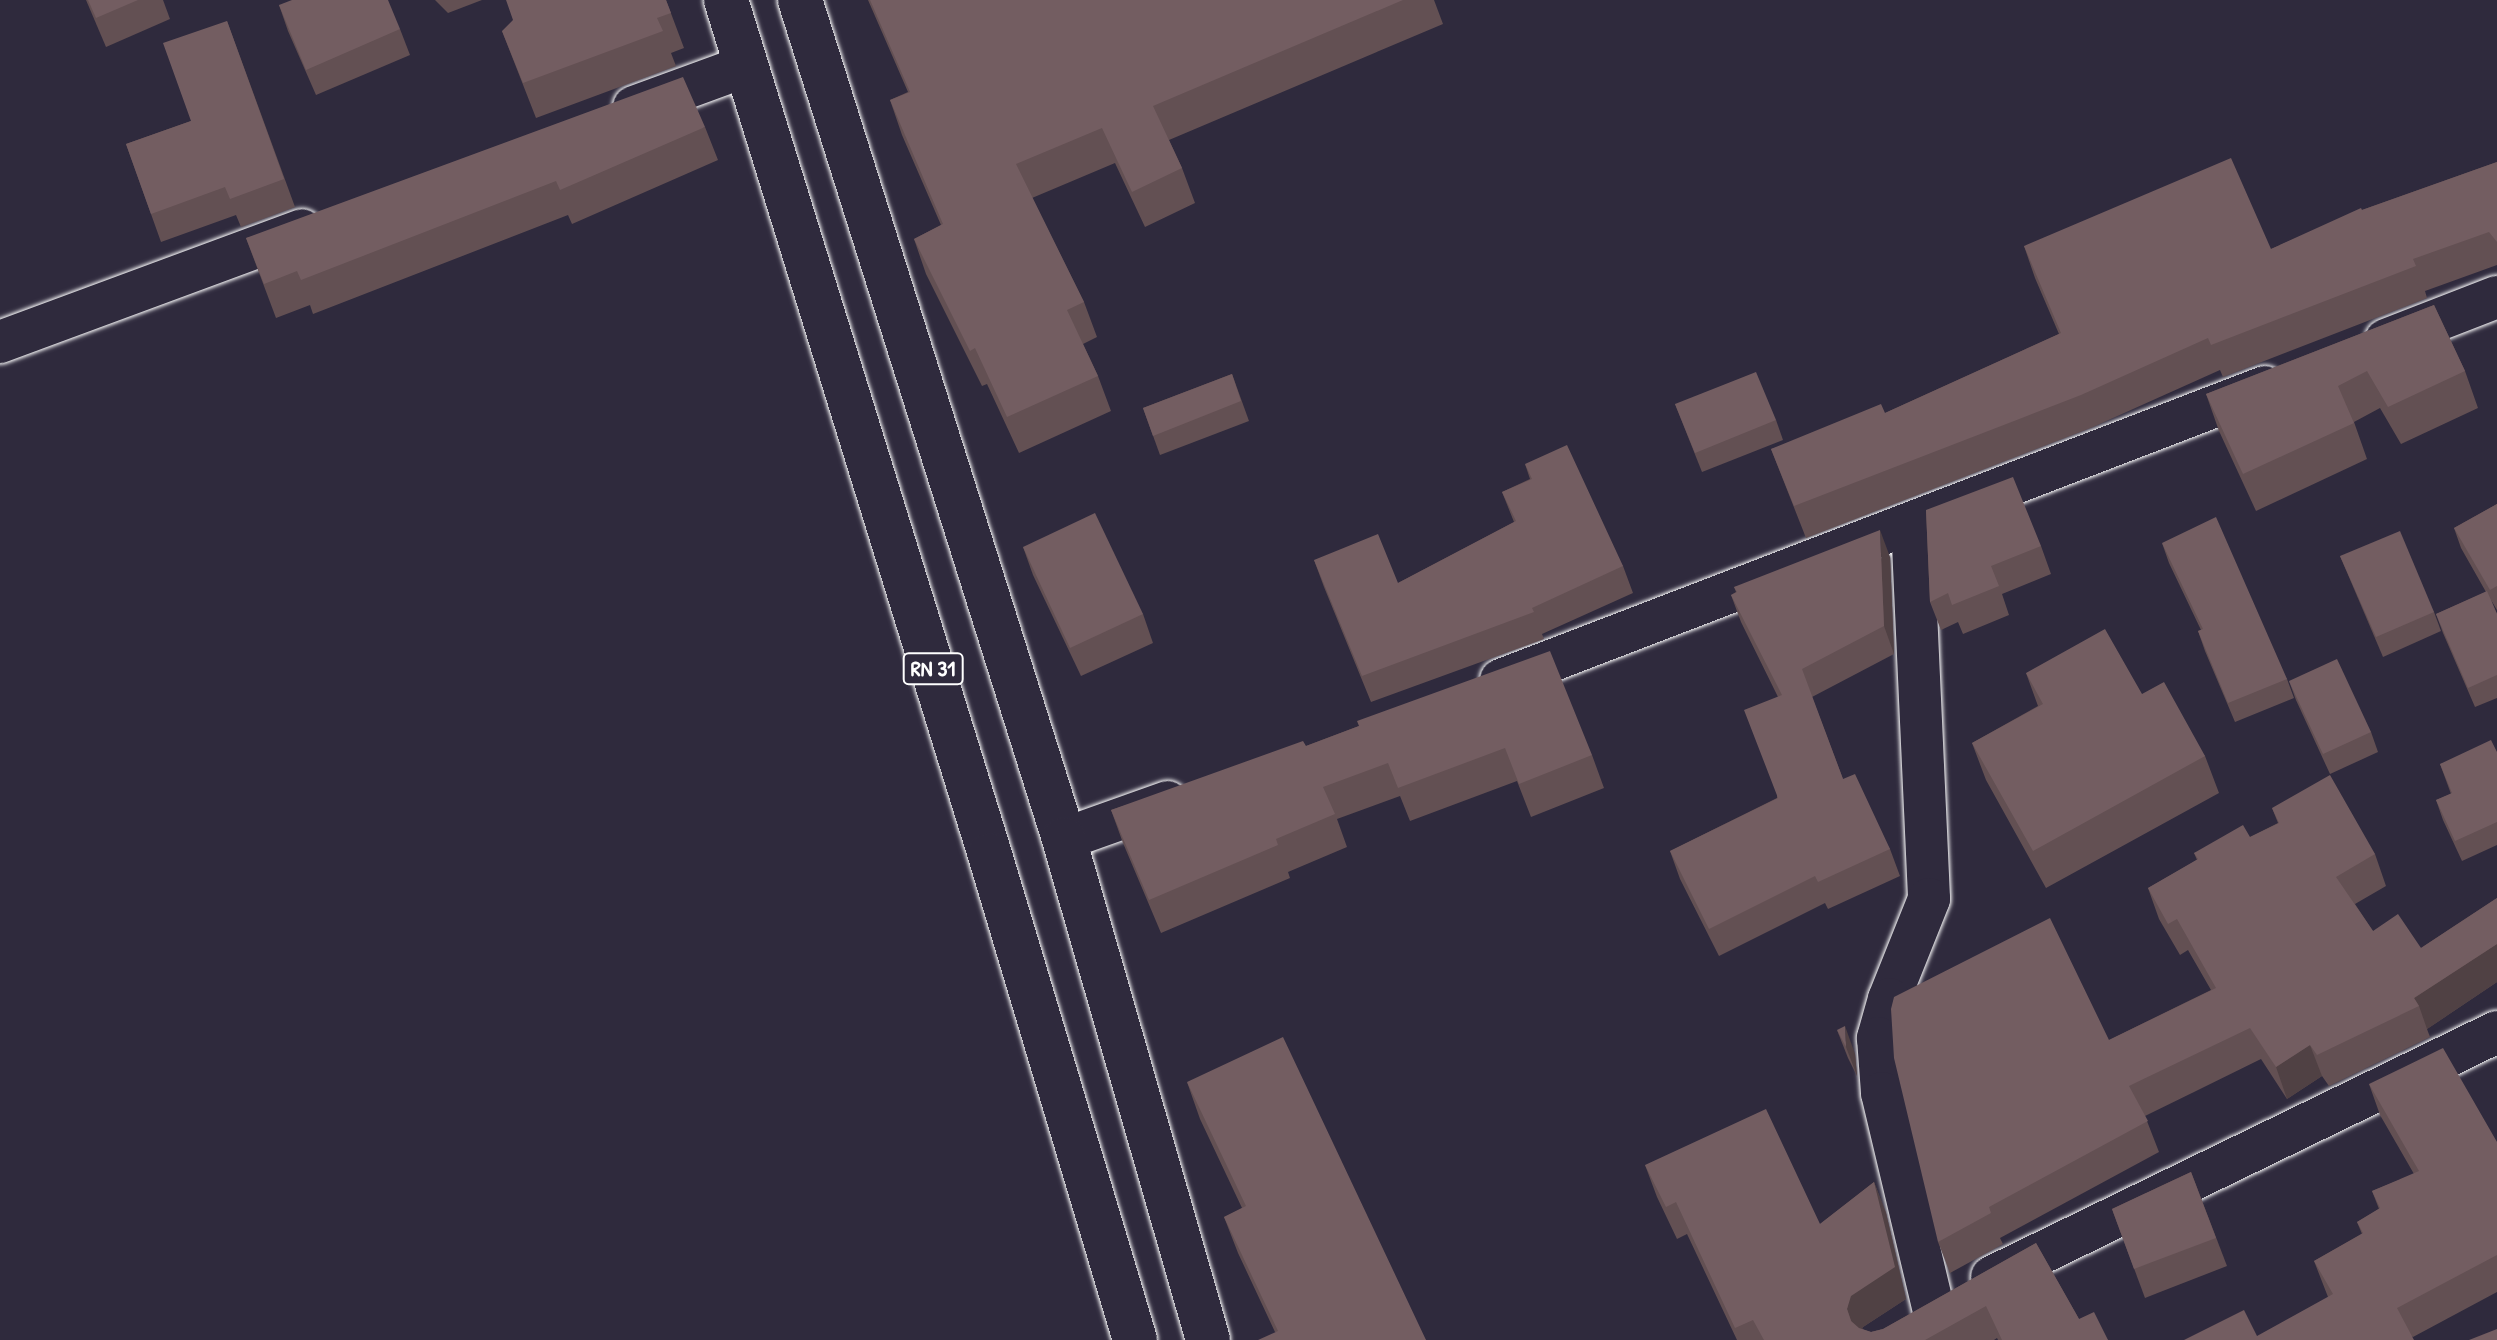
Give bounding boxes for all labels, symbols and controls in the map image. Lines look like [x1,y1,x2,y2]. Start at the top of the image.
road number: RN 31 [901,651,965,687]

